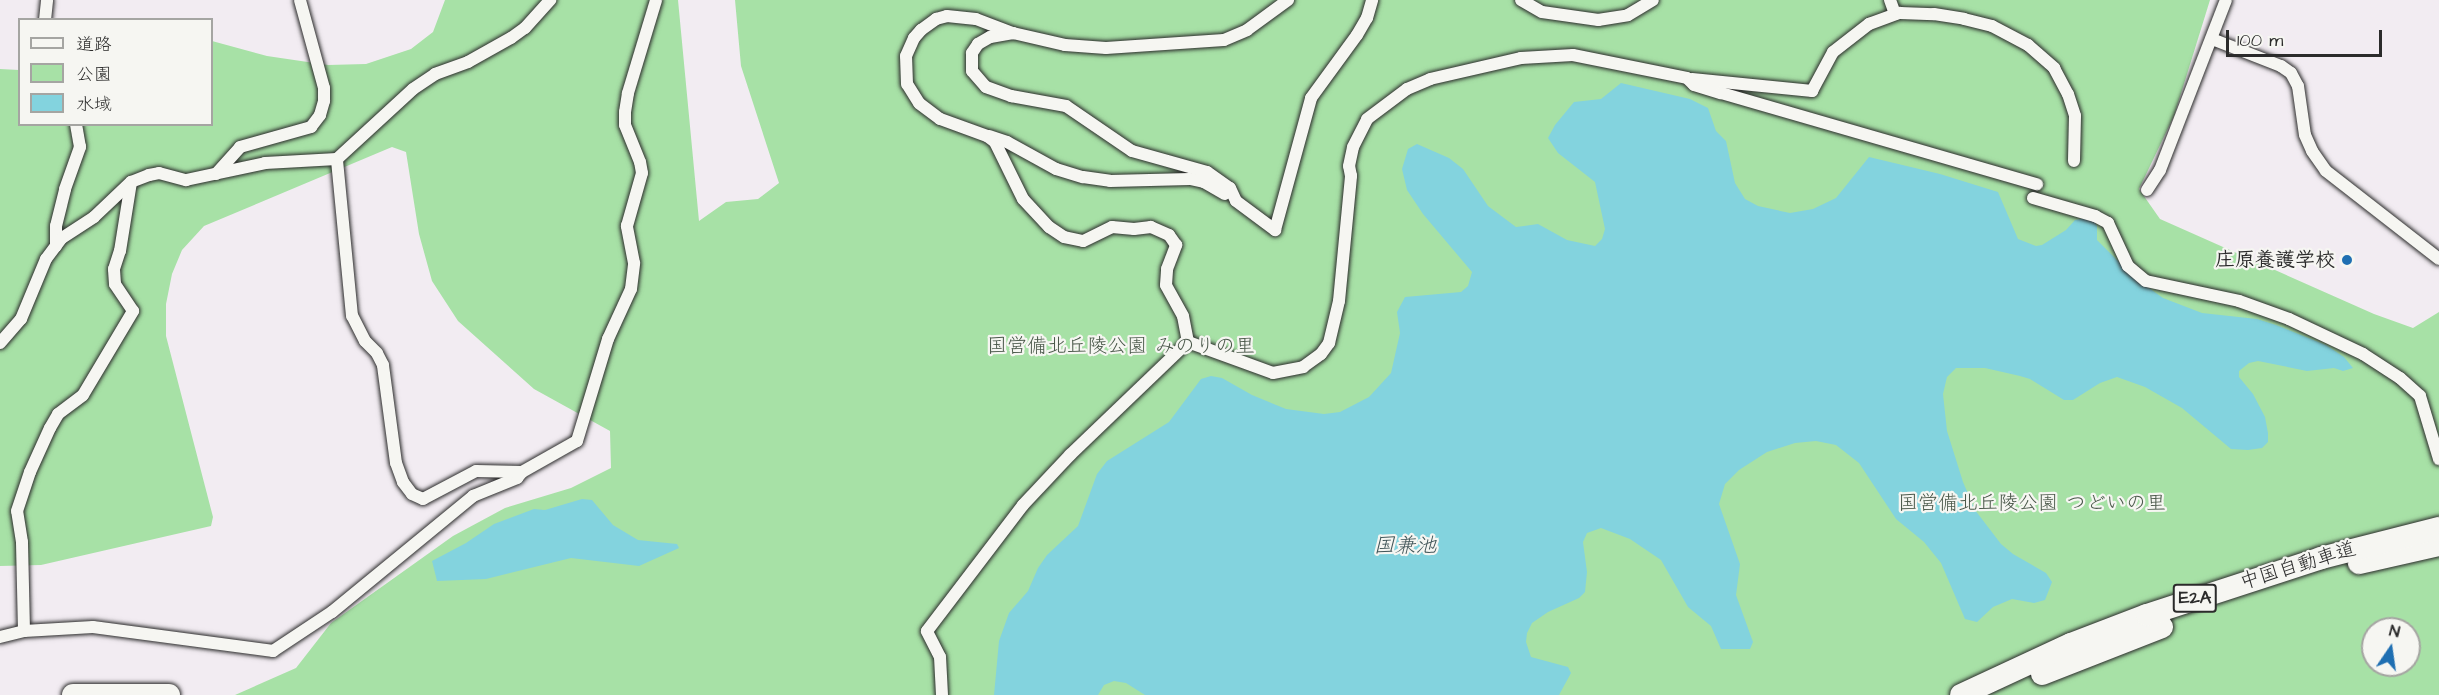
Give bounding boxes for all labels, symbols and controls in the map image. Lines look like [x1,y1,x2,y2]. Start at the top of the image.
legend [18,18,213,126]
scale bar [2229,18,2385,56]
text: 100 m [2237,28,2283,53]
text: 道路 [76,32,112,57]
text: 公園 [76,62,112,87]
text: 水域 [76,92,112,117]
place label: 庄原養護学校 [2215,248,2335,272]
marker: 庄原養護学校 [2340,253,2354,267]
park label: 国営備北丘陵公園 みのりの里 [987,334,1255,358]
park label: 国営備北丘陵公園 つどいの里 [1898,491,2166,515]
water label: 国兼池 [1374,533,1436,559]
street label: 中国自動車道 [2237,537,2359,595]
road number: E2A [2172,583,2218,613]
north arrow [2361,617,2421,677]
text: N [2387,620,2402,643]

